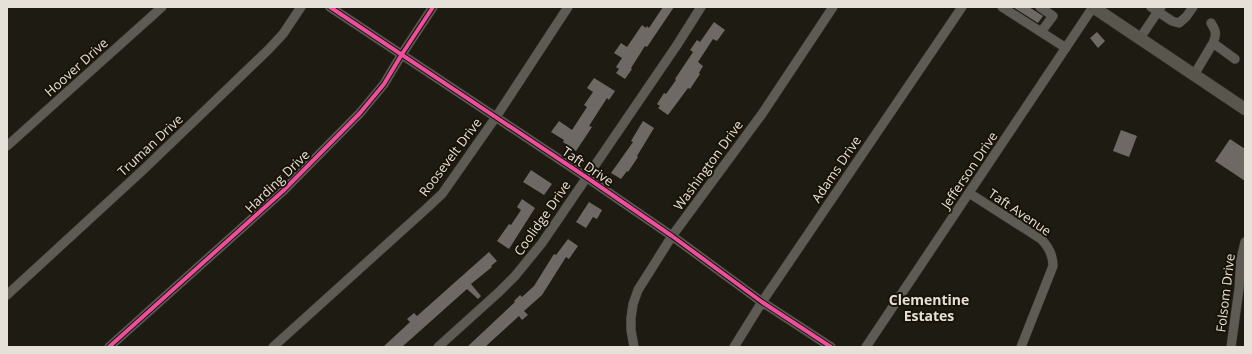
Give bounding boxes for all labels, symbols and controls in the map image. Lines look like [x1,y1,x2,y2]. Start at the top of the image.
street label: Hoover Drive [40,34,112,100]
street label: Truman Drive [114,110,186,180]
street label: Roosevelt Drive [415,114,485,200]
street label: Washington Drive [669,116,747,214]
street label: Jefferson Drive [935,128,1001,214]
street label: Adams Drive [807,132,865,206]
street label: Taft Drive [559,142,617,190]
street label: Harding Drive [241,145,313,217]
street label: Coolidge Drive [509,177,575,259]
street label: Taft Avenue [985,184,1055,240]
street label: Folsom Drive [1211,253,1239,333]
district label: Clementine Estates [889,290,969,325]

